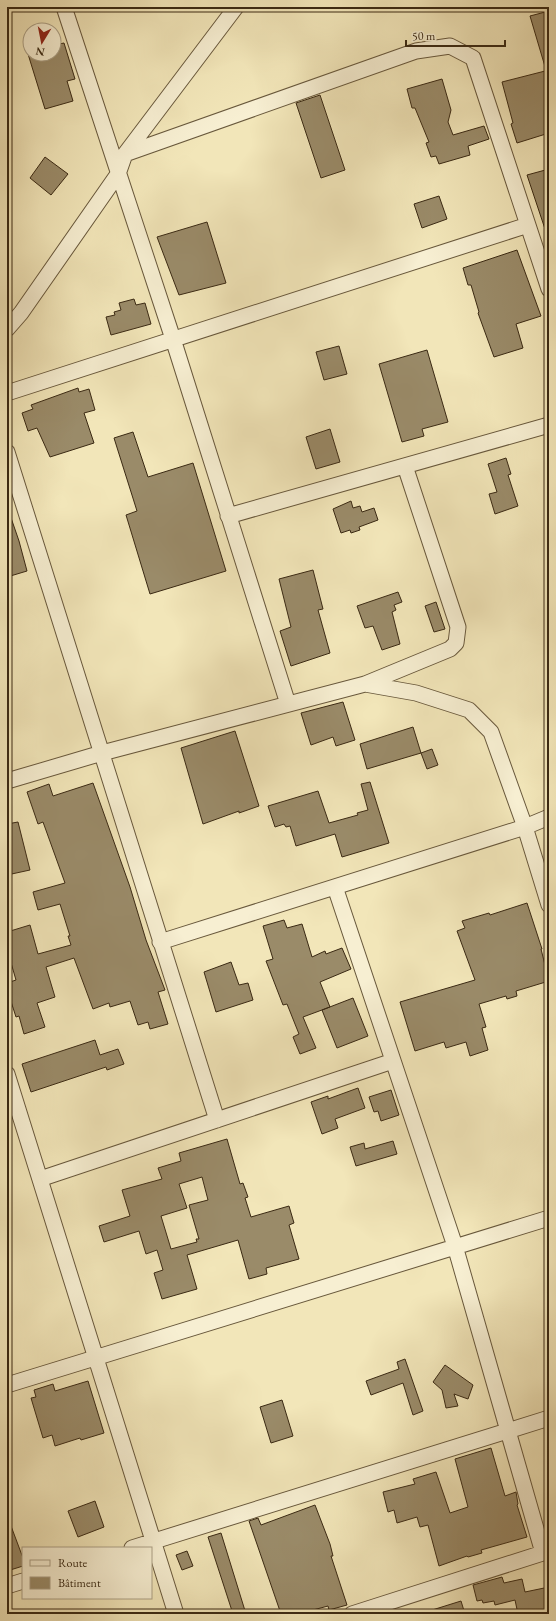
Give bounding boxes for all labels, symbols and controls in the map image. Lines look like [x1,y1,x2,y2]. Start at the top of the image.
north arrow [22,22,62,62]
scale bar [406,22,505,48]
text: 50 m [412,28,436,44]
text: N [35,44,46,60]
legend [22,1547,152,1599]
text: Route [58,1555,88,1571]
text: Bâtiment [58,1575,101,1591]

